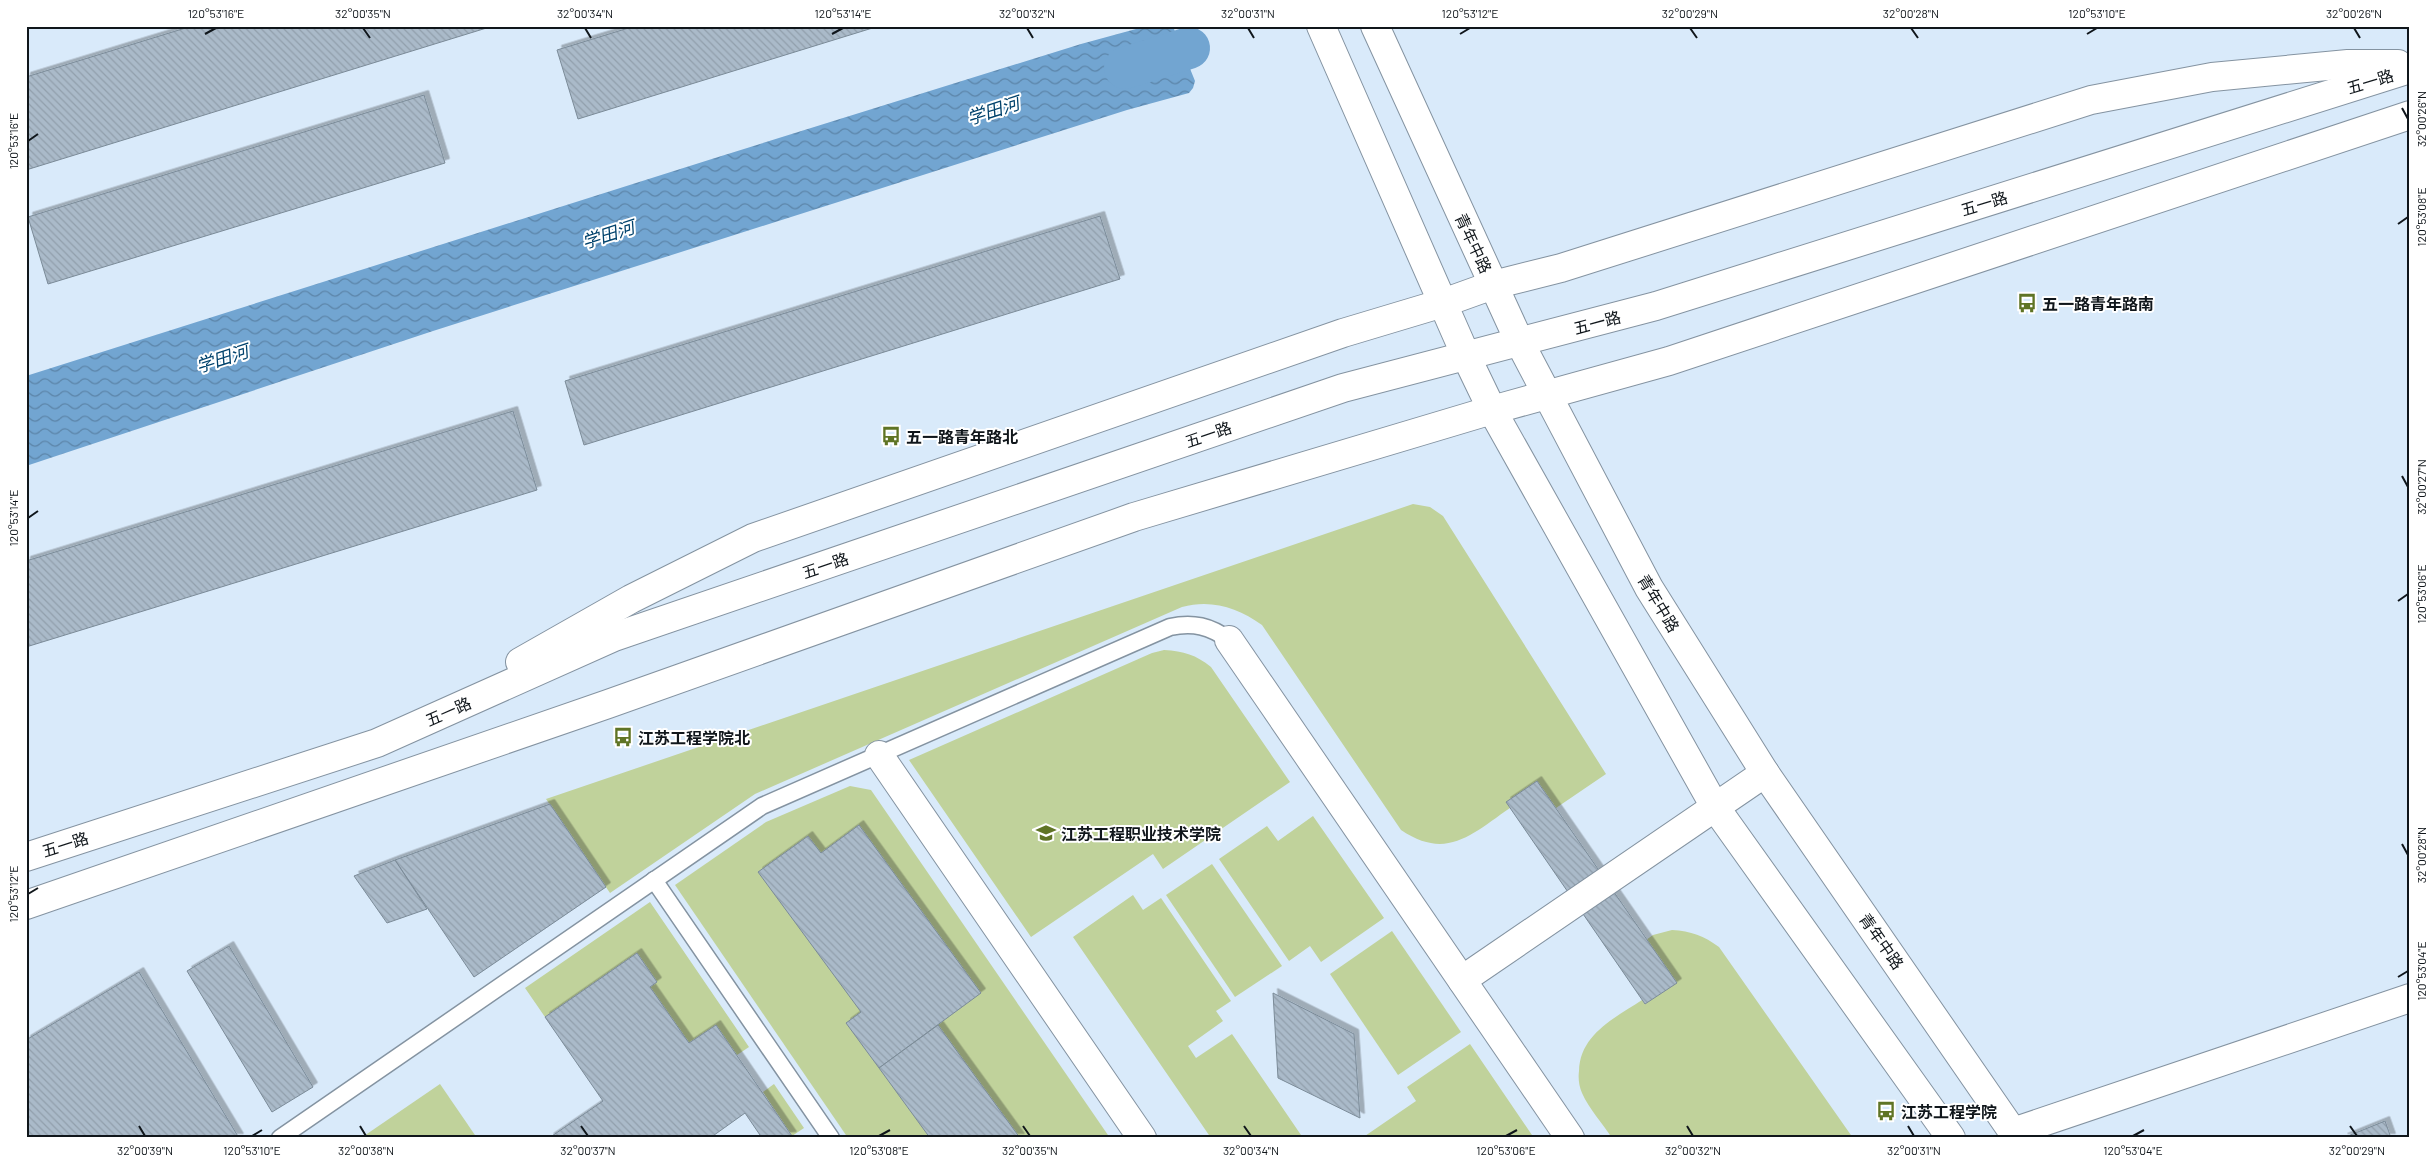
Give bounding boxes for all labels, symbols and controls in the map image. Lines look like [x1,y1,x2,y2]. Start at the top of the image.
text: 120°53'16"E [188,6,244,20]
text: 32°00'35"N [335,6,391,20]
text: 32°00'34"N [557,6,613,20]
text: 120°53'14"E [815,6,871,20]
text: 32°00'32"N [999,6,1055,20]
text: 32°00'31"N [1221,6,1275,20]
text: 120°53'12"E [1442,6,1498,20]
text: 32°00'29"N [1662,6,1718,20]
text: 32°00'28"N [1883,6,1939,20]
text: 120°53'10"E [2068,6,2126,20]
text: 32°00'26"N [2326,6,2382,20]
street label: 五一路 [2344,65,2396,97]
water label: 学田河 [964,90,1025,129]
text: 32°00'26"N [2414,91,2428,147]
text: 120°53'16"E [6,113,20,169]
street label: 五一路 [1958,187,2010,219]
text: 120°53'08"E [2414,187,2428,247]
street label: 青年中路 [1452,210,1496,276]
water label: 学田河 [579,214,640,253]
bus stop icon: 五一路青年路南 [2016,292,2038,314]
place label: 五一路青年路南 [2042,294,2154,313]
street label: 五一路 [1571,307,1623,337]
water label: 学田河 [193,338,254,377]
street label: 五一路 [1182,417,1234,451]
bus stop icon: 五一路青年路北 [880,425,902,447]
place label: 五一路青年路北 [906,427,1018,446]
text: 32°00'27"N [2414,459,2428,515]
text: 120°53'14"E [6,490,20,546]
street label: 五一路 [799,548,851,582]
text: 120°53'06"E [2414,564,2428,624]
street label: 青年中路 [1634,571,1684,635]
street label: 五一路 [422,693,474,729]
bus stop icon: 江苏工程学院北 [612,726,634,748]
place label: 江苏工程学院北 [638,728,750,747]
school or university icon: 江苏工程职业技术学院 [1035,822,1057,844]
place label: 江苏工程职业技术学院 [1061,824,1221,843]
text: 32°00'28"N [2414,827,2428,883]
street label: 五一路 [39,828,91,860]
text: 120°53'12"E [6,866,20,922]
street label: 青年中路 [1856,909,1908,973]
text: 120°53'04"E [2414,941,2428,1001]
bus stop icon: 江苏工程学院 [1875,1100,1897,1122]
place label: 江苏工程学院 [1901,1102,1997,1121]
text: 32°00'39"N [117,1143,173,1157]
text: 120°53'10"E [223,1143,281,1157]
text: 32°00'38"N [338,1143,394,1157]
text: 32°00'37"N [560,1143,616,1157]
text: 120°53'08"E [849,1143,909,1157]
text: 32°00'35"N [1002,1143,1058,1157]
text: 32°00'34"N [1223,1143,1279,1157]
text: 120°53'06"E [1476,1143,1536,1157]
text: 32°00'32"N [1665,1143,1721,1157]
text: 32°00'31"N [1887,1143,1941,1157]
text: 120°53'04"E [2103,1143,2163,1157]
text: 32°00'29"N [2329,1143,2385,1157]

